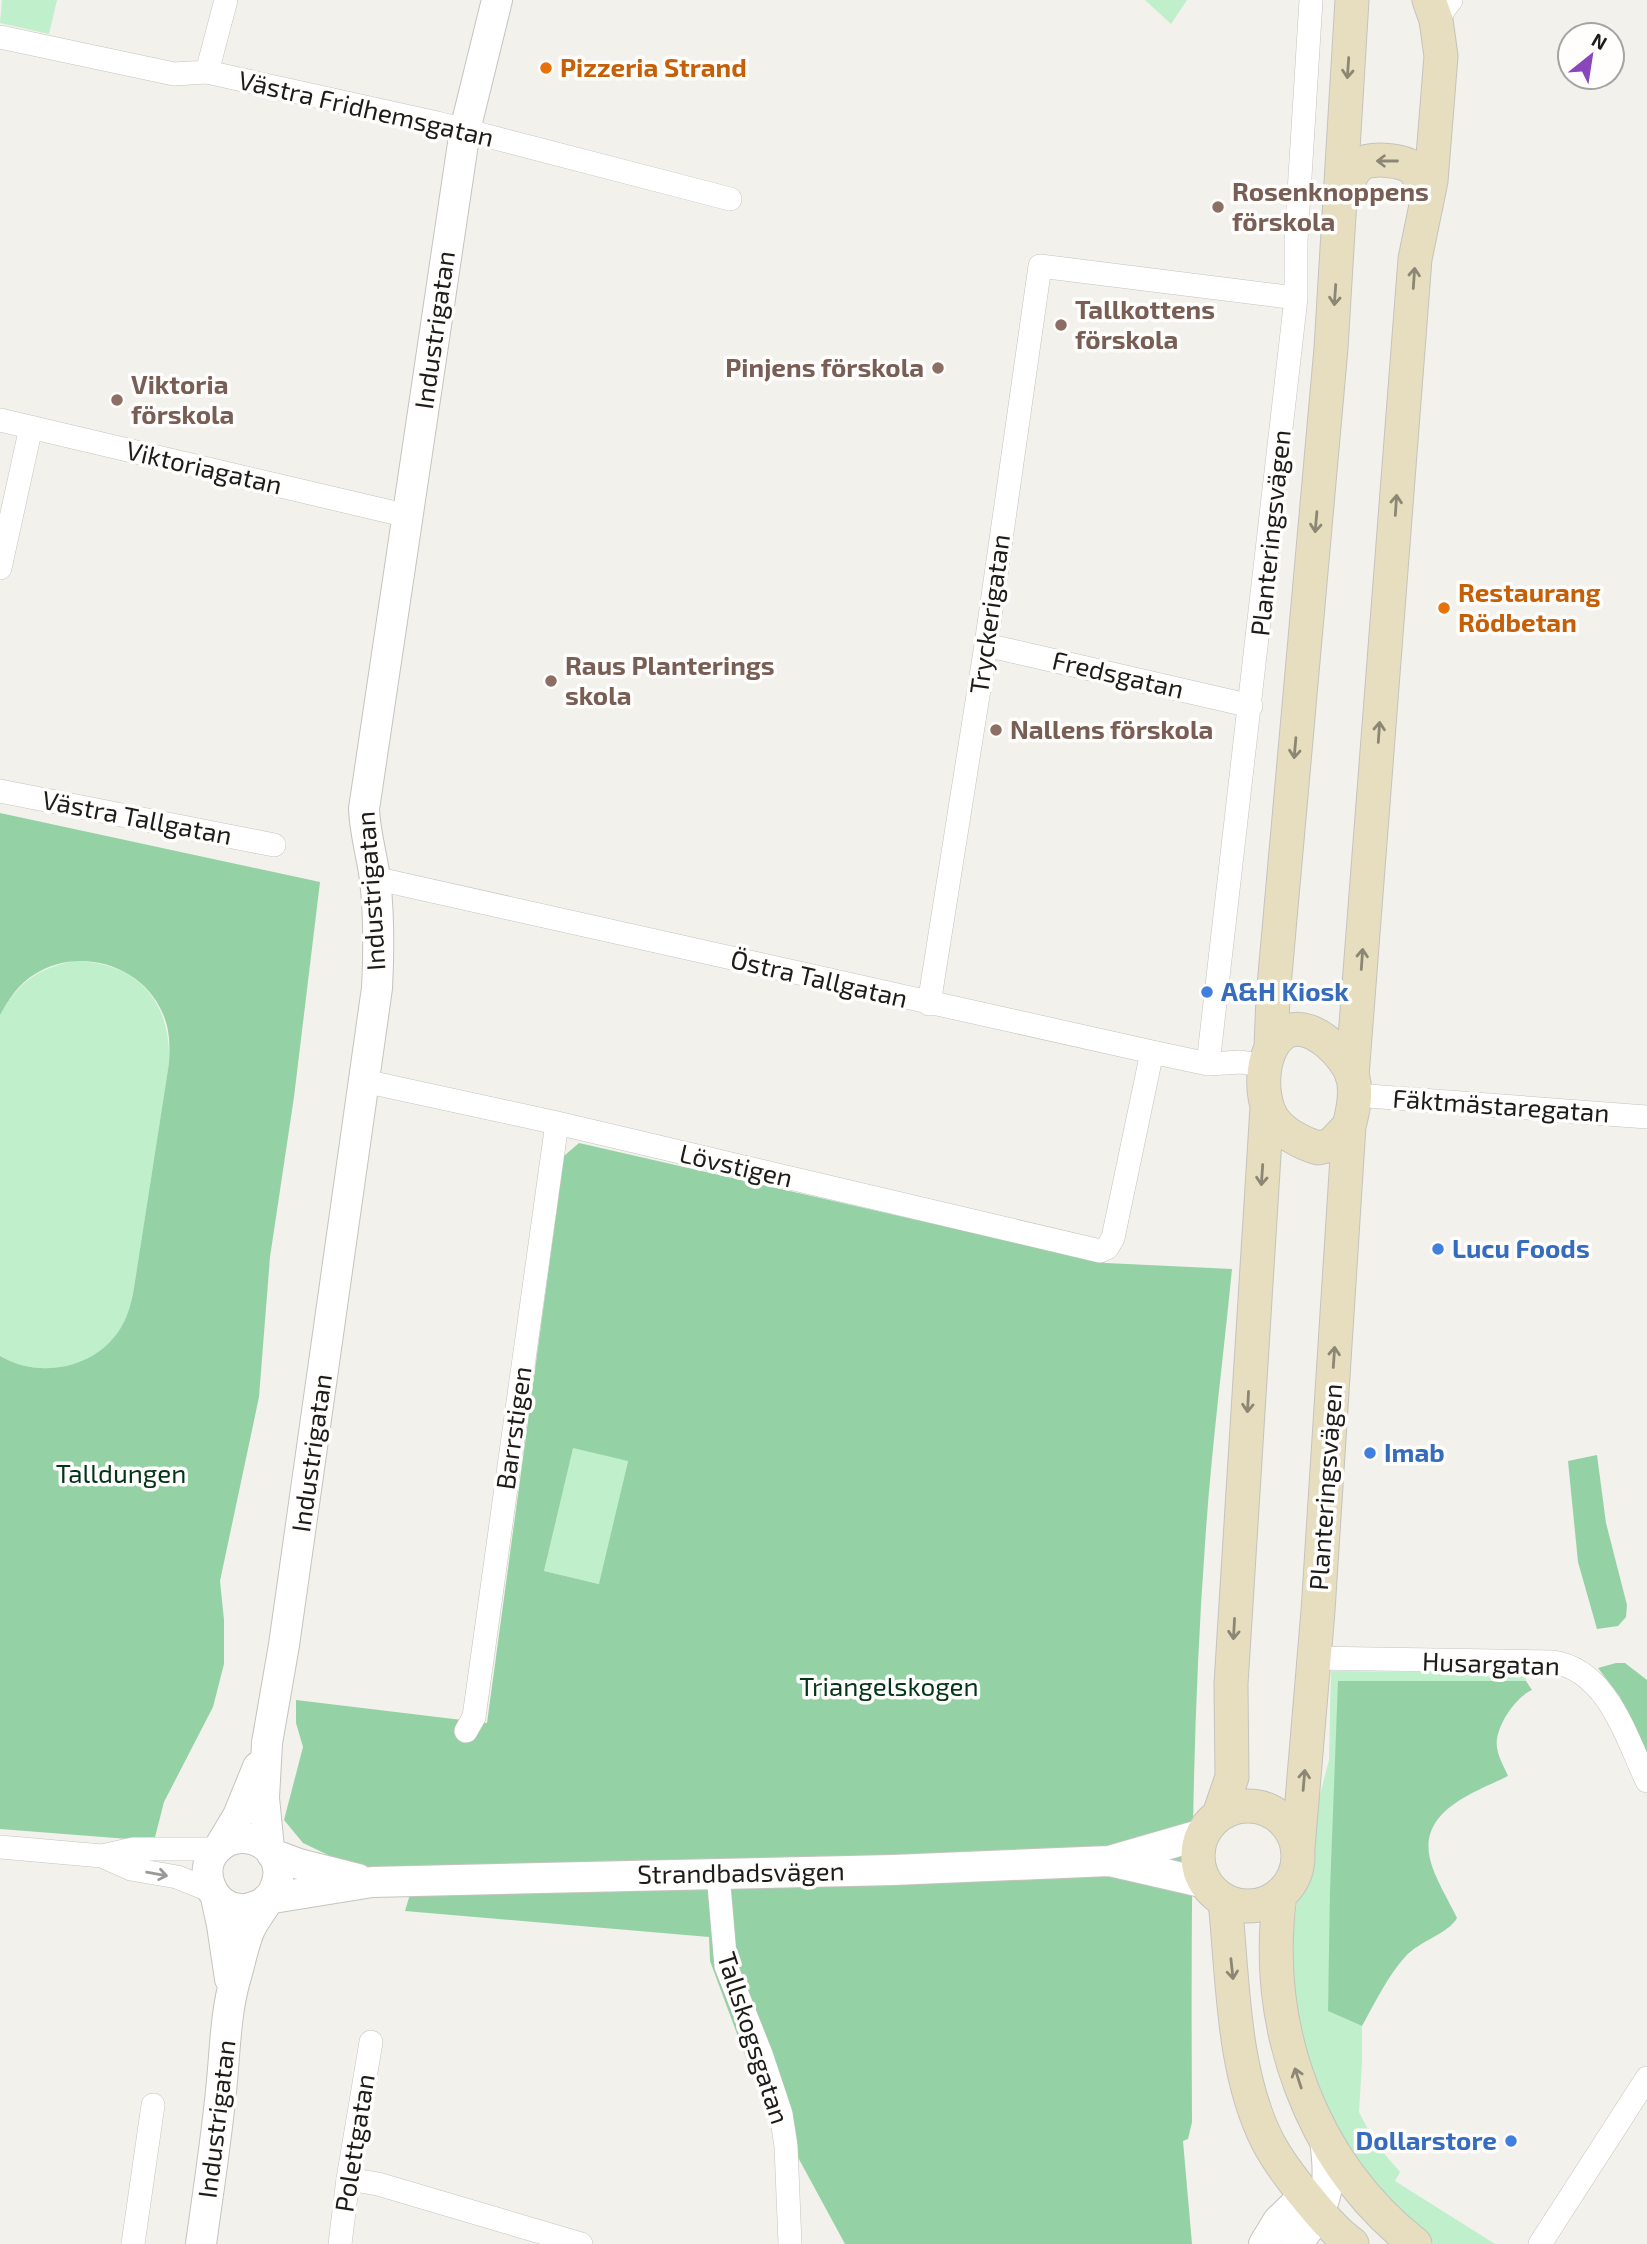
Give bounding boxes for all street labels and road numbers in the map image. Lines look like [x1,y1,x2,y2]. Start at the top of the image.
street label: Västra Fridhemsgatan [236,63,497,152]
street label: Industrigatan [407,249,460,411]
street label: Planteringsvägen [1243,428,1296,638]
street label: Viktoriagatan [123,434,285,500]
street label: Tryckerigatan [962,532,1015,696]
street label: Fredsgatan [1050,643,1187,704]
street label: Västra Tallgatan [40,783,235,850]
street label: Industrigatan [348,810,391,972]
street label: Östra Tallgatan [728,942,911,1013]
street label: Fäktmästaregatan [1392,1081,1611,1128]
street label: Lövstigen [677,1137,796,1193]
street label: Barrstigen [489,1364,537,1491]
street label: Industrigatan [284,1372,337,1534]
street label: Planteringsvägen [1302,1382,1347,1591]
street label: Husargatan [1422,1645,1561,1680]
street label: Strandbadsvägen [637,1854,845,1889]
street label: Tallskogsgatan [712,1948,797,2127]
street label: Industrigatan [190,2038,241,2200]
street label: Polettgatan [327,2072,380,2214]

